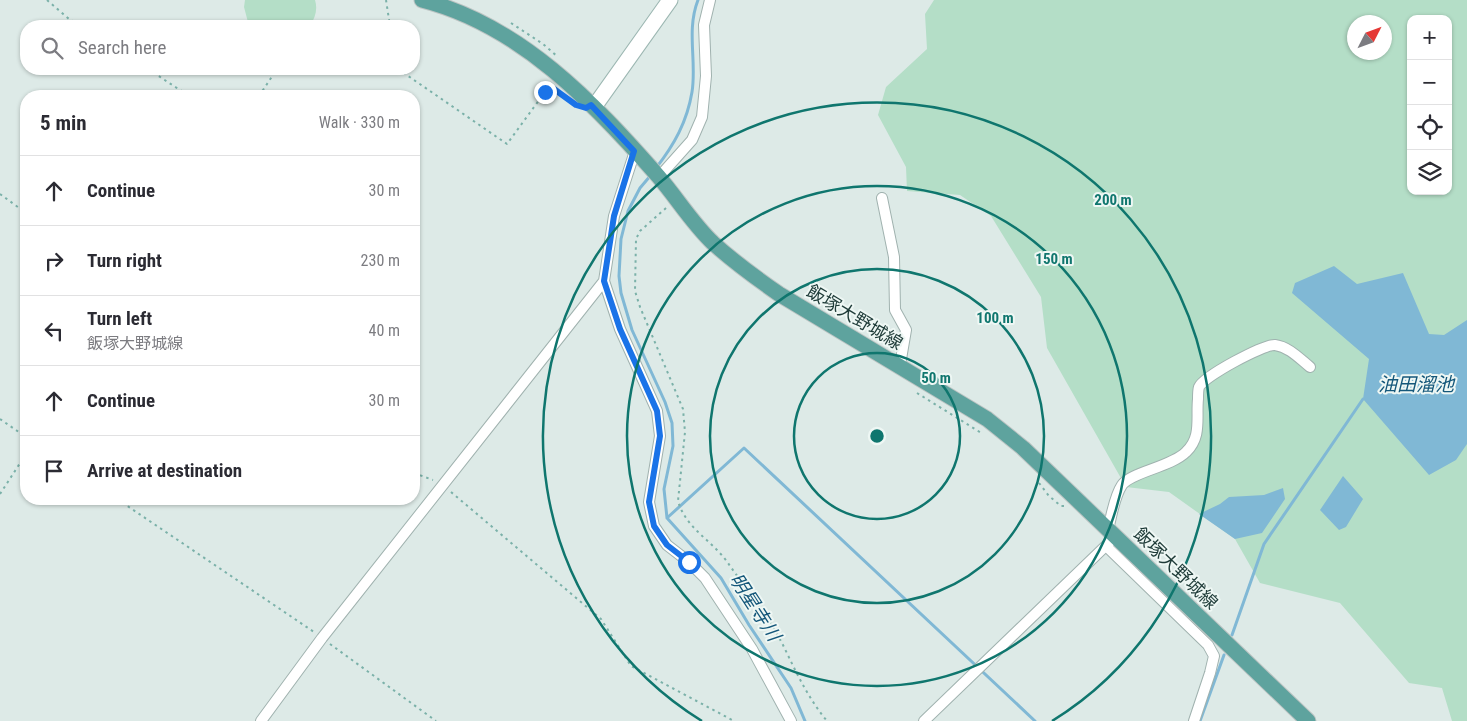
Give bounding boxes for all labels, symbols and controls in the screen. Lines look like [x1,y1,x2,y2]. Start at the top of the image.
north arrow [1347,15,1392,60]
map controls [1407,15,1452,195]
button: + [1407,15,1452,60]
search box [20,20,420,75]
icon: search [38,34,66,62]
text: Search here [78,36,166,59]
button: − [1407,60,1452,105]
route end [534,81,557,104]
button: locate [1407,105,1452,150]
text: 5 min [40,111,87,135]
text: Walk · 330 m [319,113,400,132]
button: layers [1407,150,1452,195]
icon: ahead [40,177,68,205]
text: Continue [87,179,155,202]
text: 30 m [368,181,400,200]
text: 200 m [1094,191,1132,209]
icon: right [40,247,68,275]
text: Turn right [87,249,162,272]
text: 150 m [1035,250,1073,268]
text: 230 m [361,251,400,270]
street label: 飯塚大野城線 [803,280,907,354]
text: Turn left [87,307,152,330]
text: 100 m [976,309,1014,327]
icon: left [40,317,68,345]
text: 40 m [368,321,400,340]
text: 飯塚大野城線 [87,334,183,353]
text: 50 m [921,369,951,387]
water label: 油田溜池 [1378,373,1456,396]
icon: ahead [40,387,68,415]
text: Continue [87,389,155,412]
text: 30 m [368,391,400,410]
centre of rings [868,427,886,445]
icon: arrive [40,457,68,485]
text: Arrive at destination [87,459,242,482]
street label: 飯塚大野城線 [1130,523,1222,613]
route start [678,551,701,574]
water label: 明星寺川 [725,569,786,647]

